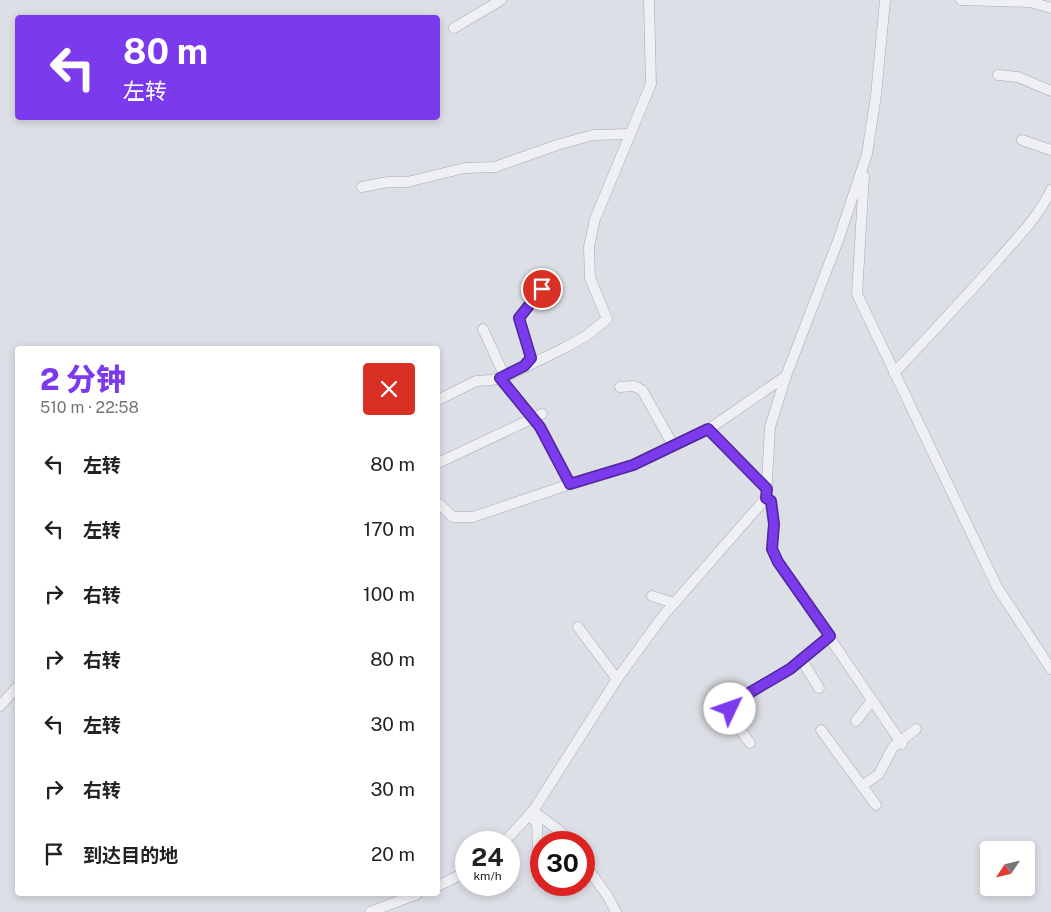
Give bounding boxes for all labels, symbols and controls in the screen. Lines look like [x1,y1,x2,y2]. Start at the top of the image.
text: 80 m [123,31,208,72]
icon: left [40,35,105,100]
text: 左转 [123,78,167,104]
pin [521,268,563,310]
icon: arrive [528,275,556,303]
text: 2 分钟 [40,361,126,397]
button: close [363,363,415,415]
text: 510 m · 22:58 [40,398,139,417]
icon: left [40,450,68,478]
text: 80 m [370,453,415,475]
text: 左转 [83,454,121,476]
icon: left [40,515,68,543]
text: 170 m [364,518,415,540]
text: 左转 [83,519,121,541]
icon: right [40,580,68,608]
text: 100 m [363,583,415,605]
text: 右转 [83,584,121,606]
icon: right [40,645,68,673]
text: 80 m [370,648,415,670]
text: 右转 [83,649,121,671]
position arrow [703,682,755,734]
icon: left [40,710,68,738]
text: 30 m [370,713,415,735]
text: 左转 [83,714,121,736]
icon: right [40,775,68,803]
text: 30 m [370,778,415,800]
text: 右转 [83,779,121,801]
speed limit sign: 30 [530,831,595,896]
icon: arrive [40,840,68,868]
north arrow [980,841,1035,896]
map controls [980,841,1035,896]
text: 24 [471,842,504,872]
text: 20 m [371,843,415,865]
text: 到达目的地 [83,844,178,866]
text: km/h [473,869,502,883]

